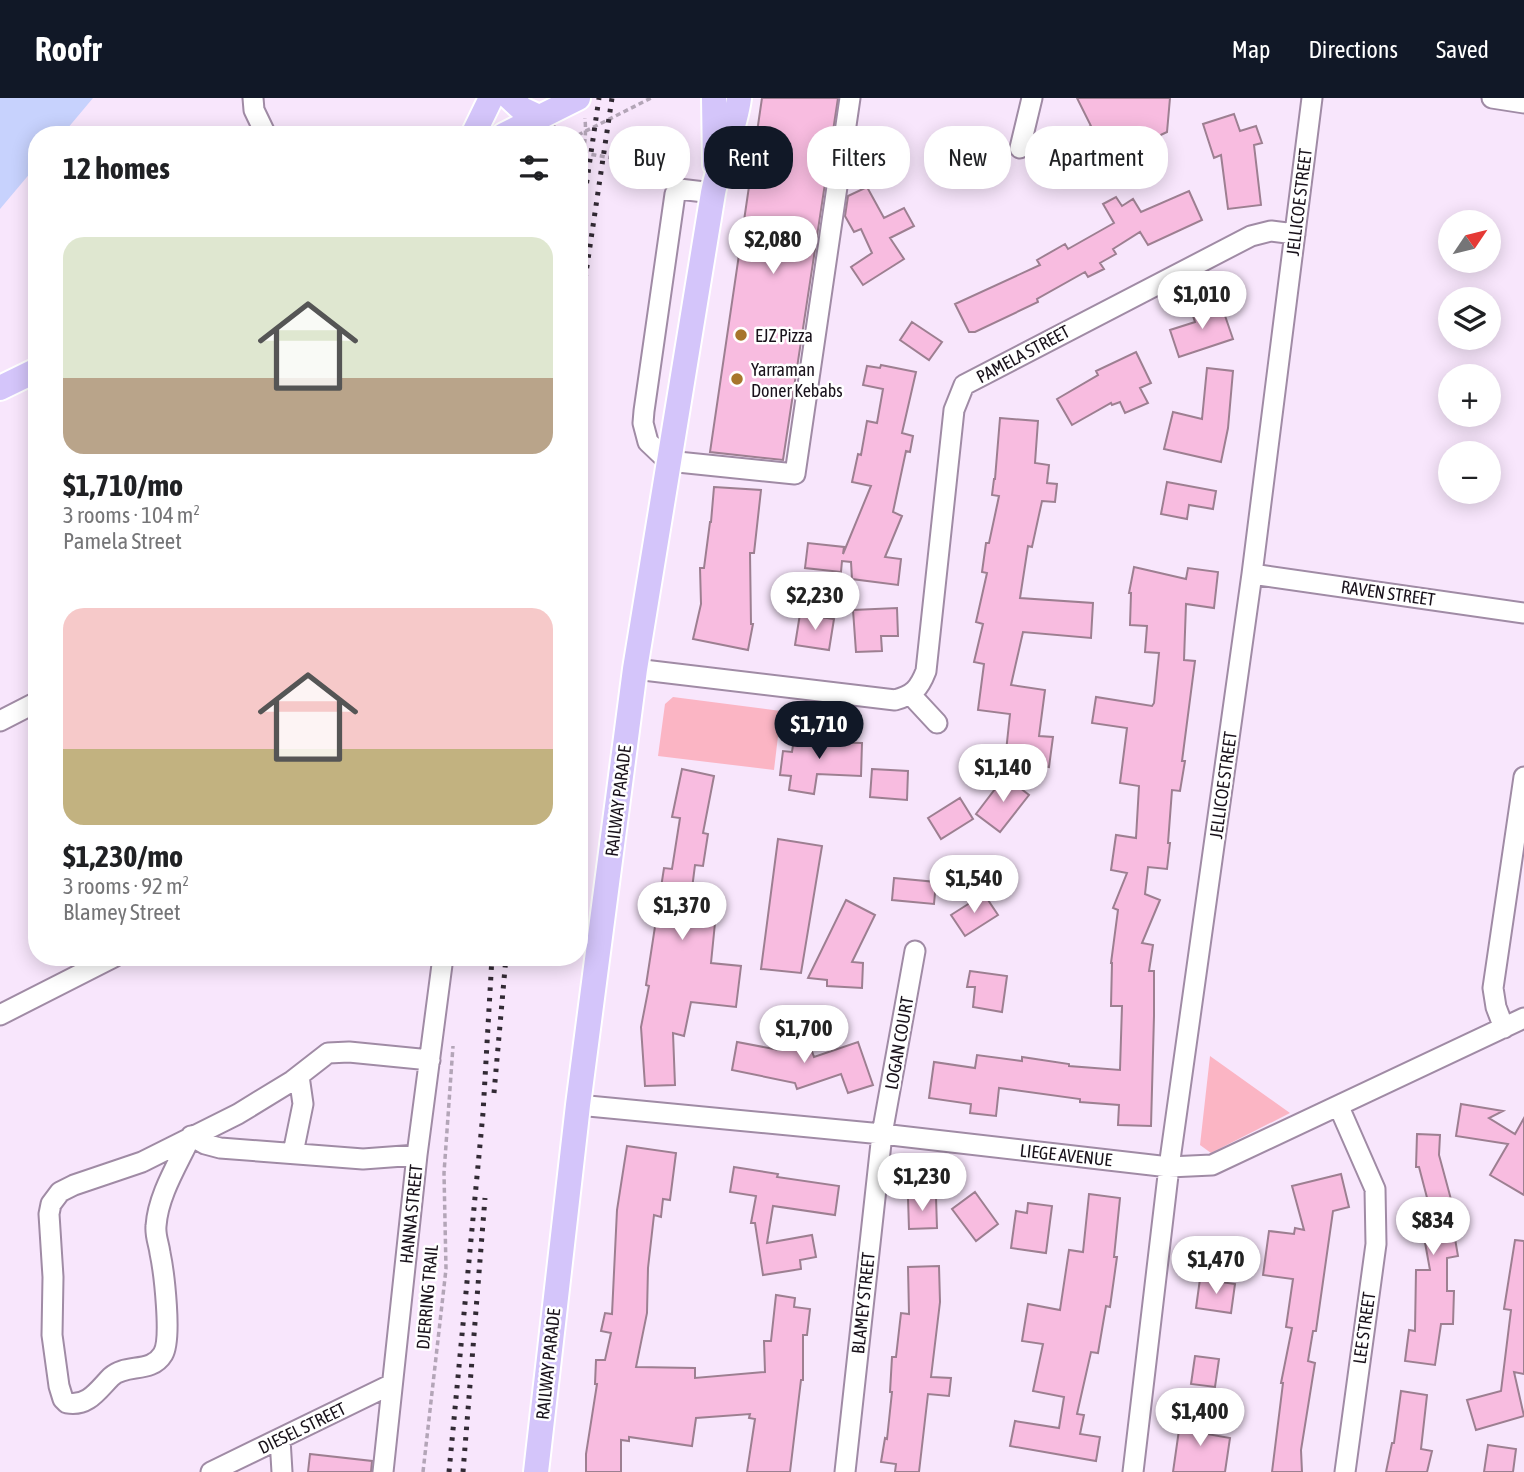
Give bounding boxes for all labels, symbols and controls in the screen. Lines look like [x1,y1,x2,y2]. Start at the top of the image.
text: Roofr [35,30,101,68]
text: Map [1232,36,1270,63]
text: Directions [1308,36,1398,63]
text: Saved [1436,36,1489,63]
chip: Buy [609,126,690,189]
chip: Rent [704,126,793,189]
chip: Filters [807,126,910,189]
chip: New [924,126,1011,189]
chip: Apartment [1025,126,1168,189]
street label: JELLICOE STREET [1282,147,1316,257]
icon: filters [515,149,553,187]
text: 12 homes [63,151,170,185]
north arrow [1438,210,1502,273]
map controls [1438,210,1501,504]
pin: $2,080 [716,216,830,276]
text: $2,080 [745,226,802,252]
pin: $1,010 [1145,272,1259,331]
text: $1,010 [1174,281,1231,307]
icon: home [245,283,371,409]
button: layers [1438,287,1501,350]
street label: PAMELA STREET [973,321,1073,387]
place label: EJZ Pizza [755,325,813,346]
marker: EJZ Pizza [733,327,749,343]
place label: Yarraman Doner Kebabs [751,359,843,401]
button: + [1438,364,1501,427]
marker: Yarraman Doner Kebabs [729,371,745,387]
button: − [1438,441,1501,504]
text: $1,710/mo [63,468,183,502]
text: 3 rooms · 104 m² [63,502,200,528]
text: Pamela Street [63,528,182,554]
pin: $2,230 [758,573,872,632]
street label: RAVEN STREET [1340,576,1436,610]
text: $2,230 [787,582,844,608]
icon: home [245,654,371,780]
pin: $1,710 [762,702,876,761]
text: $1,710 [791,711,848,737]
street label: JELLICOE STREET [1205,730,1241,840]
street label: RAILWAY PARADE [601,744,635,858]
pin: $1,140 [946,744,1060,804]
text: $1,140 [975,754,1032,780]
text: $1,230/mo [63,839,183,873]
pin: $1,540 [917,856,1031,915]
text: $1,540 [946,865,1003,891]
text: 3 rooms · 92 m² [63,873,189,899]
pin: $1,370 [625,882,739,942]
text: $1,370 [654,892,711,918]
text: Blamey Street [63,899,181,925]
street label: LOGAN COURT [880,995,918,1091]
pin: $1,700 [747,1006,861,1065]
text: $1,700 [776,1015,833,1041]
street label: LIEGE AVENUE [1019,1140,1114,1170]
pin: $1,230 [865,1154,979,1213]
street label: HANNA STREET [395,1163,427,1265]
text: $1,230 [894,1163,951,1189]
pin: $834 [1392,1198,1474,1257]
text: $834 [1412,1207,1454,1233]
pin: $1,470 [1159,1236,1273,1296]
street label: DJERRING TRAIL [412,1244,442,1350]
text: $1,470 [1188,1246,1245,1272]
street label: BLAMEY STREET [847,1251,879,1355]
street label: LEE STREET [1349,1291,1379,1365]
street label: RAILWAY PARADE [532,1307,564,1421]
pin: $1,400 [1143,1388,1257,1448]
street label: DIESEL STREET [255,1398,349,1458]
text: $1,400 [1172,1398,1229,1424]

